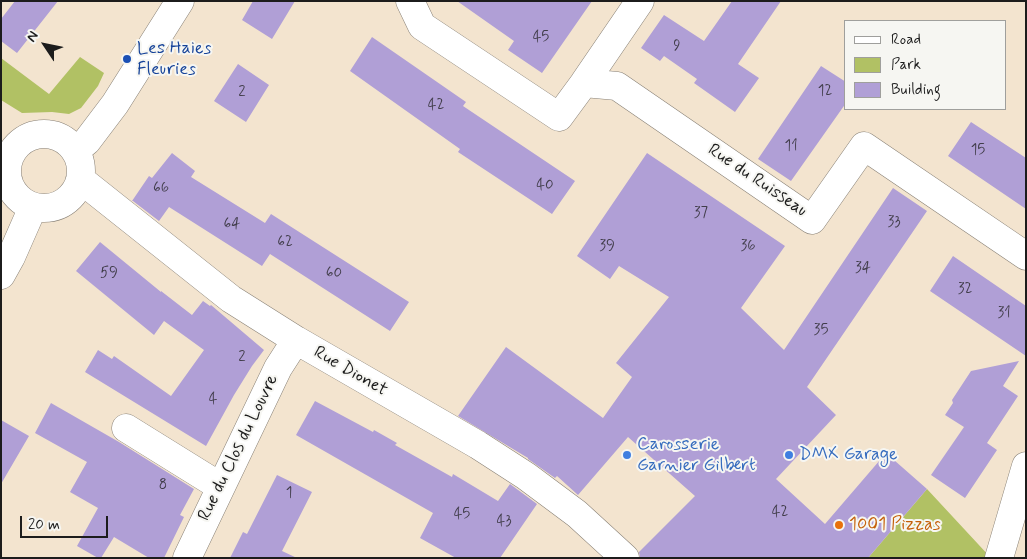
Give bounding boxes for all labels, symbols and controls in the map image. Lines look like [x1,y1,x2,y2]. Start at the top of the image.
north arrow [20,20,70,70]
legend [844,20,1007,110]
text: N [22,28,43,46]
house number: 45 [533,29,549,47]
text: Road [891,30,921,50]
place label: Les Haies Fleuries [137,38,211,80]
house number: 9 [673,38,681,56]
marker: Les Haies Fleuries [121,53,133,65]
text: Park [891,55,921,75]
text: Building [891,80,941,100]
house number: 12 [818,83,832,101]
house number: 2 [238,84,246,102]
house number: 42 [428,97,444,115]
house number: 11 [784,138,798,156]
street label: Rue du Ruisseau [703,140,811,222]
house number: 15 [971,142,985,160]
house number: 40 [536,177,554,195]
house number: 66 [153,180,169,198]
house number: 37 [694,205,708,223]
house number: 33 [887,214,901,232]
house number: 64 [224,216,240,234]
house number: 62 [277,234,293,252]
house number: 39 [599,238,615,256]
house number: 36 [740,238,756,256]
house number: 34 [855,260,871,278]
house number: 59 [100,265,118,283]
house number: 60 [326,265,342,283]
house number: 32 [958,281,972,299]
house number: 31 [997,305,1011,323]
house number: 35 [814,322,828,340]
street label: Rue Dionet [309,342,391,402]
house number: 2 [238,349,246,367]
street label: Rue du Clos du Louvre [194,371,284,525]
house number: 4 [209,391,217,409]
place label: Carosserie Garnier Gilbert [637,434,756,476]
place label: DMX Garage [799,444,898,466]
marker: Carosserie Garnier Gilbert [621,449,633,461]
marker: DMX Garage [783,449,795,461]
house number: 8 [159,477,167,495]
house number: 1 [286,485,292,503]
house number: 42 [772,504,788,522]
scale bar [22,506,110,538]
house number: 45 [454,506,470,524]
house number: 43 [496,513,512,531]
place label: 1001 Pizzas [849,514,941,536]
text: 20 m [28,515,60,535]
marker: 1001 Pizzas [833,519,845,531]

